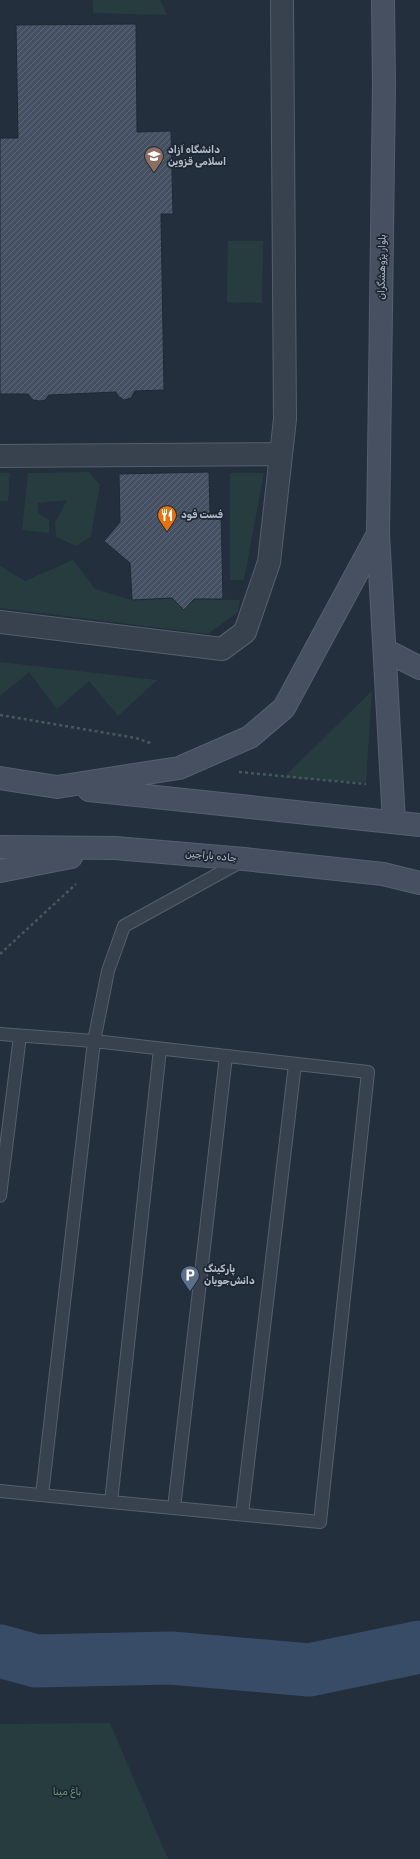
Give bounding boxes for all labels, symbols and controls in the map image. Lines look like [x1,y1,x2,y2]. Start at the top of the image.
place label: دانشگاه آزاد اسلامی قزوین [168,143,226,168]
school or university icon: دانشگاه آزاد اسلامی قزوین [143,145,165,173]
street label: بلوار پژوهشگران [375,234,390,300]
restaurant icon: فست فود [156,504,178,532]
place label: فست فود [181,509,223,521]
street label: جاده باراجین [185,848,237,864]
place label: پارکینگ دانش‌جویان [204,1263,255,1287]
parking icon: پارکینگ دانش‌جویان [179,1264,201,1292]
park label: باغ مینا [53,1786,81,1798]

